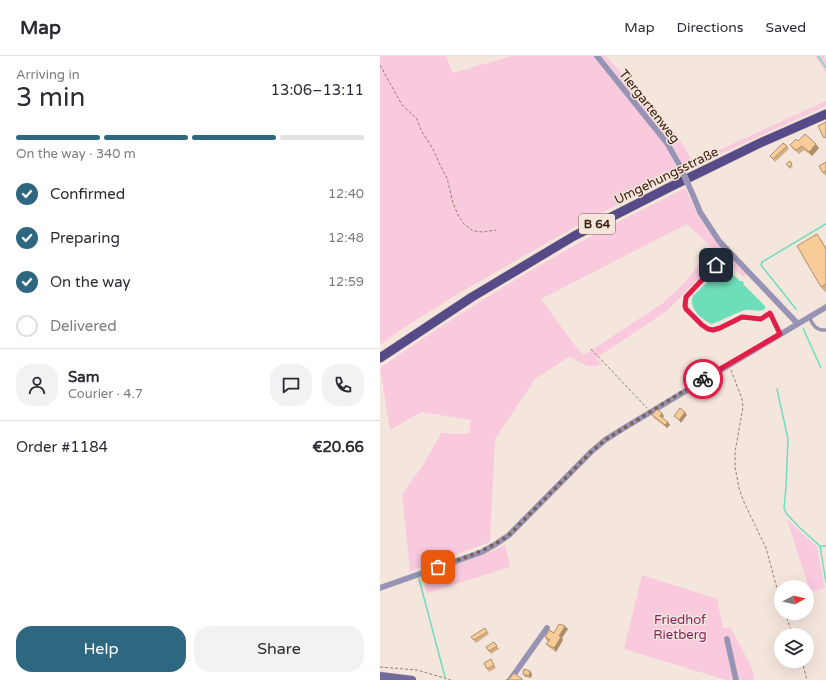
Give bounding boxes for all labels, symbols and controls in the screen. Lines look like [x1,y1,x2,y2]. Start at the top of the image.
text: Map [20,17,61,39]
text: Map [624,19,655,36]
text: Directions [677,19,744,36]
text: Saved [766,19,806,36]
street label: Tiergartenweg [615,66,683,147]
text: Arriving in [16,67,80,83]
text: 13:06–13:11 [271,81,364,99]
text: 3 min [16,82,85,113]
street label: Umgehungsstraße [612,144,721,208]
text: On the way · 340 m [16,146,136,162]
icon: check [16,183,38,205]
text: Confirmed [50,185,125,203]
text: 12:40 [328,186,364,202]
road number: B 64 [579,214,615,234]
icon: check [16,227,38,249]
text: Preparing [50,229,120,247]
text: 12:48 [328,230,364,246]
pin [699,248,733,282]
icon: home [705,254,727,276]
icon: check [16,271,38,293]
text: On the way [50,273,130,291]
text: 12:59 [328,274,364,290]
text: Delivered [50,317,117,335]
courier [683,359,723,399]
button: person [16,364,58,406]
button: chat [270,364,312,406]
button: phone [322,364,364,406]
text: Sam [68,368,99,386]
icon: bike [692,368,714,390]
text: Courier · 4.7 [68,386,143,402]
text: Order #1184 [16,438,108,456]
text: €20.66 [312,438,364,456]
pin [421,550,455,584]
icon: bag [427,556,449,578]
north arrow [774,580,814,620]
map controls [774,580,814,668]
park label: Friedhof Rietberg [653,612,707,643]
button: Help [16,626,186,672]
button: Share [194,626,364,672]
button: layers [774,628,814,668]

